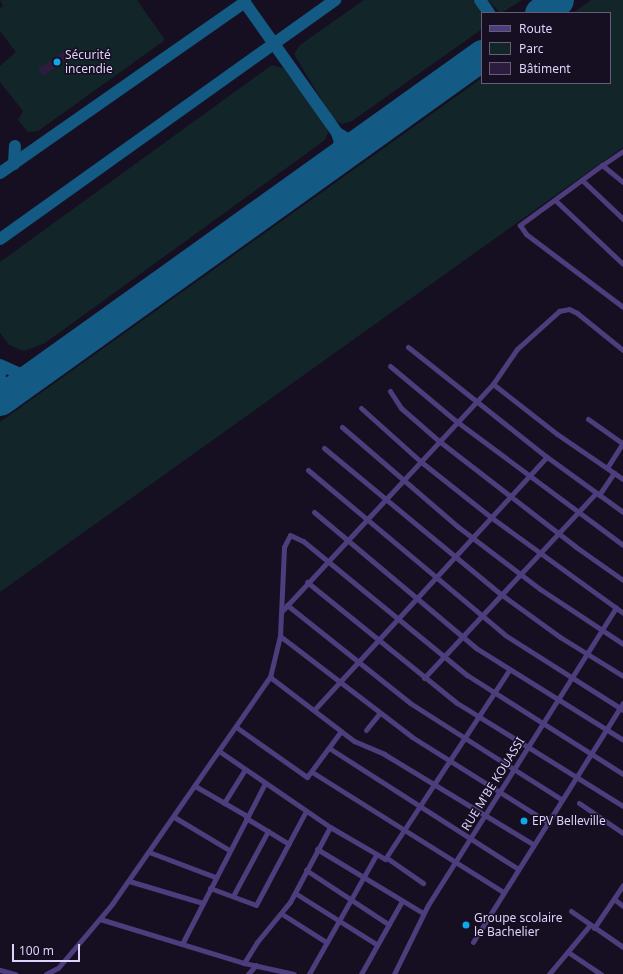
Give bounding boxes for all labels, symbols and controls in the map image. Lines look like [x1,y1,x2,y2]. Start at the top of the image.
legend [481,12,611,84]
text: Route [519,20,552,37]
text: Parc [519,40,543,57]
place label: Sécurité incendie [65,48,113,76]
marker: Sécurité incendie [52,57,62,67]
text: Bâtiment [519,60,571,77]
street label: RUE M'BE KOUASSI [458,735,528,833]
place label: EPV Belleville [532,814,606,828]
marker: EPV Belleville [519,816,529,826]
place label: Groupe scolaire le Bachelier [474,911,563,939]
marker: Groupe scolaire le Bachelier [461,920,471,930]
scale bar [14,936,82,962]
text: 100 m [19,942,54,959]

